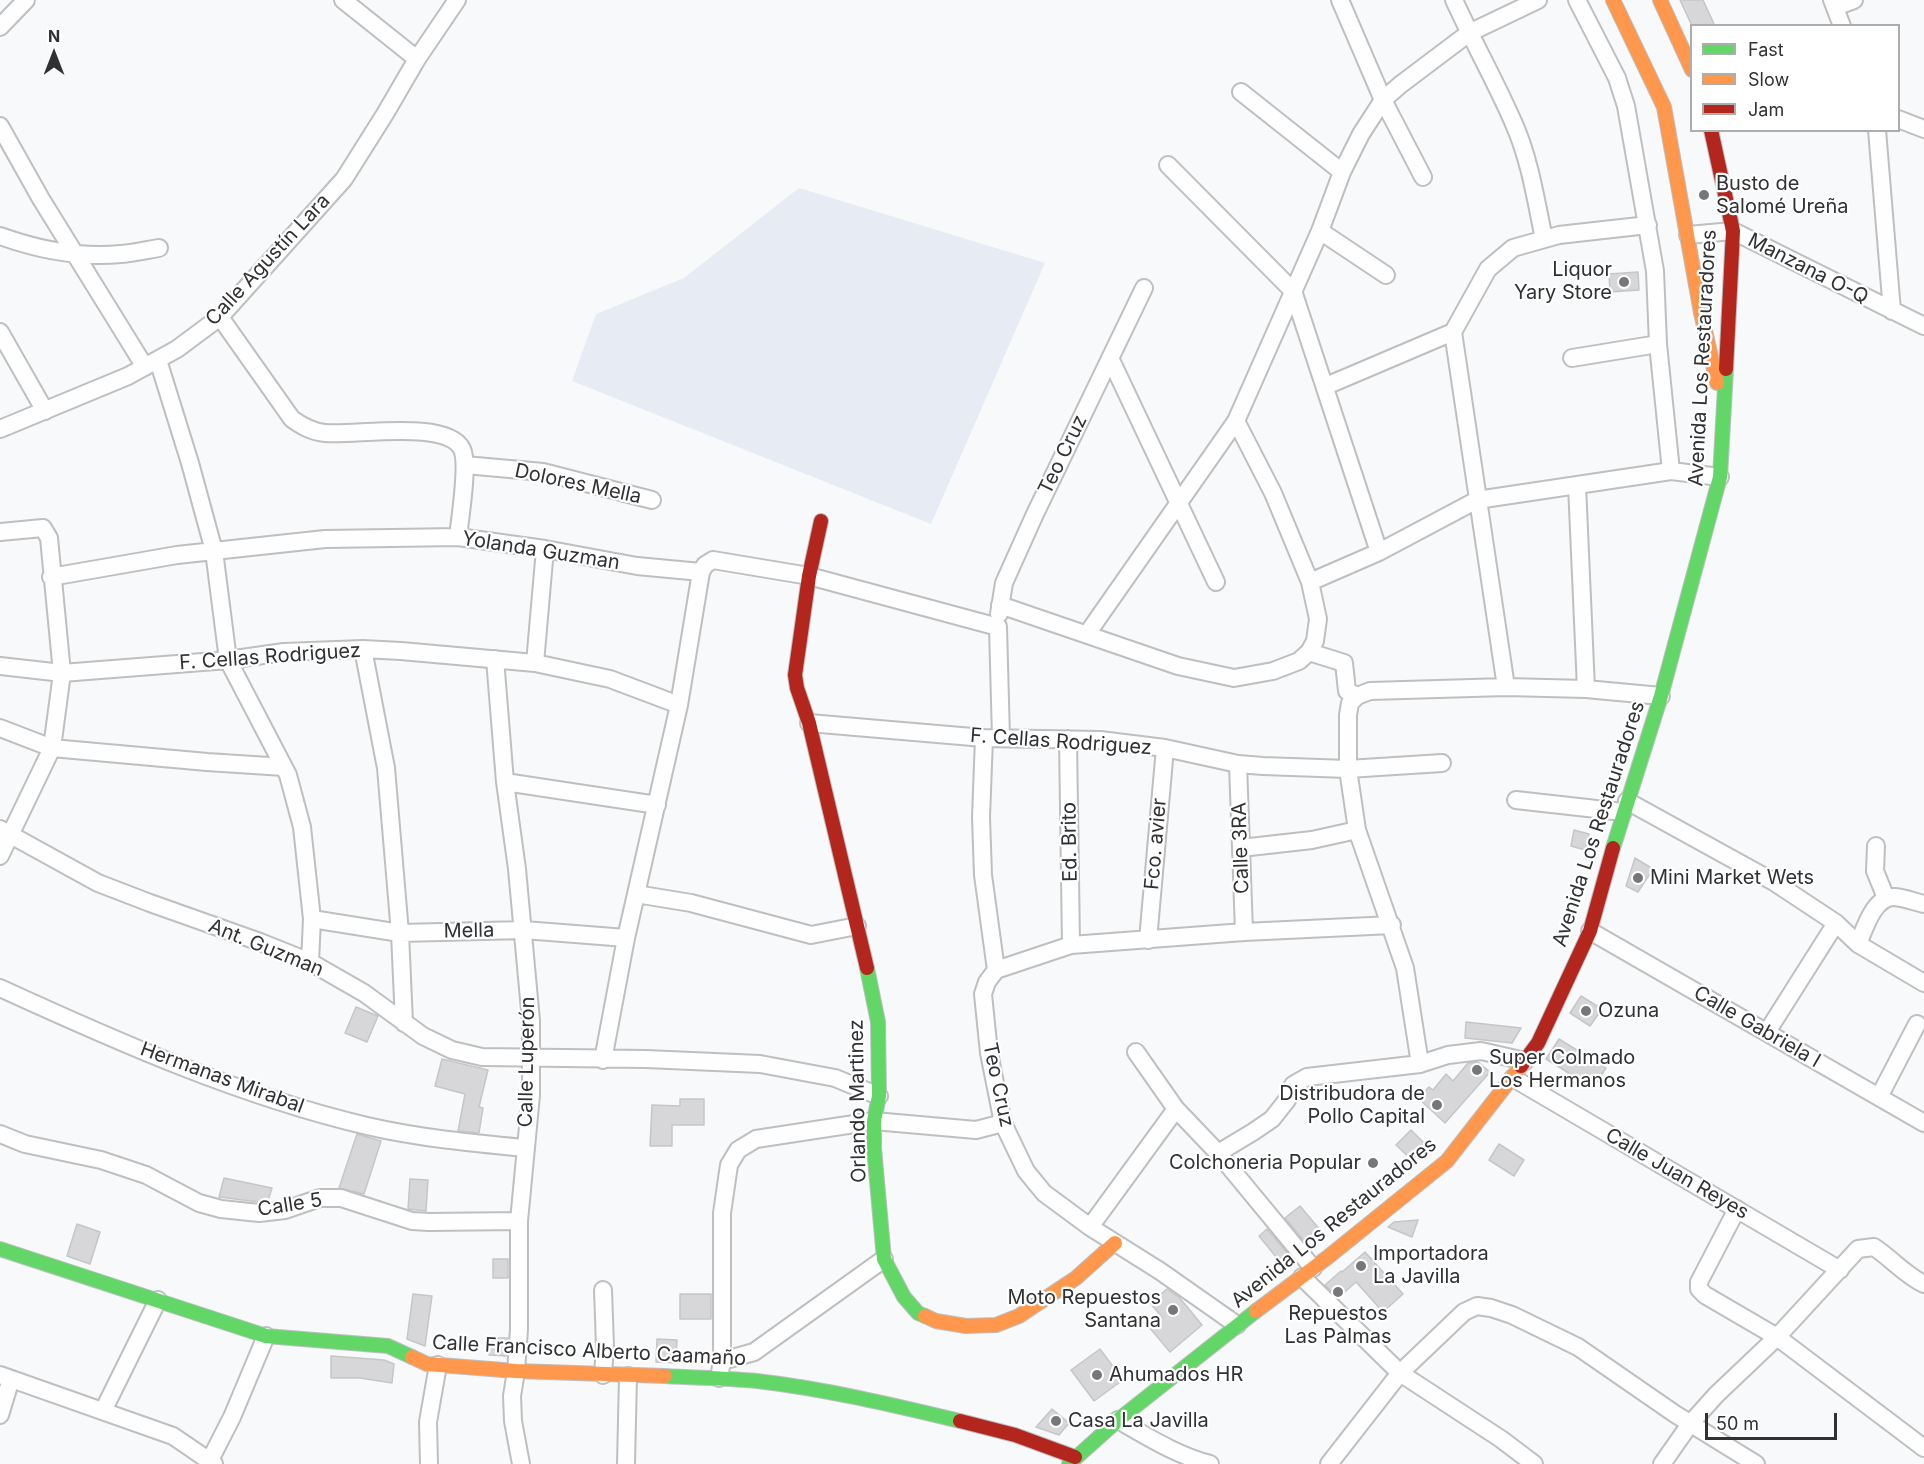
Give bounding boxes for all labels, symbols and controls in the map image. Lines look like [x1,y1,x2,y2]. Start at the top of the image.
north arrow [24,24,84,84]
legend [1690,24,1900,132]
text: N [48,26,60,46]
text: Fast [1748,39,1784,60]
text: Slow [1748,69,1789,90]
text: Jam [1748,99,1784,120]
place label: Busto de Salomé Ureña [1716,172,1848,219]
marker: Busto de Salomé Ureña [1697,188,1711,202]
street label: Calle Agustín Lara [201,189,335,331]
street label: Manzana O-Q [1744,228,1872,310]
street label: Avenida Los Restauradores [1684,229,1722,487]
place label: Liquor Yary Store [1514,258,1612,305]
marker: Liquor Yary Store [1617,275,1631,289]
street label: Teo Cruz [1033,411,1093,499]
street label: Dolores Mella [512,459,644,509]
street label: Yolanda Guzman [460,527,622,575]
street label: F. Cellas Rodriguez [178,639,362,675]
street label: Avenida Los Restauradores [1548,698,1650,950]
street label: F. Cellas Rodriguez [969,724,1153,760]
street label: Fco. avier [1140,797,1172,891]
street label: Ed. Brito [1057,802,1083,882]
street label: Calle 3RA [1227,802,1255,894]
place label: Mini Market Wets [1650,866,1814,890]
marker: Mini Market Wets [1631,871,1645,885]
street label: Ant. Guzman [205,914,327,982]
street label: Mella [443,919,495,943]
street label: Calle Gabriela I [1689,981,1825,1073]
street label: Calle Luperón [514,996,540,1128]
place label: Ozuna [1598,999,1659,1023]
marker: Ozuna [1579,1004,1593,1018]
street label: Orlando Martinez [845,1019,871,1183]
street label: Hermanas Mirabal [137,1037,307,1119]
street label: Teo Cruz [977,1041,1019,1129]
place label: Super Colmado Los Hermanos [1489,1046,1635,1093]
marker: Super Colmado Los Hermanos [1470,1063,1484,1077]
place label: Distribudora de Pollo Capital [1279,1082,1425,1129]
marker: Distribudora de Pollo Capital [1430,1098,1444,1112]
street label: Calle Juan Reyes [1601,1123,1753,1225]
street label: Avenida Los Restauradores [1227,1133,1441,1313]
place label: Colchoneria Popular [1169,1151,1361,1175]
marker: Colchoneria Popular [1366,1156,1380,1170]
street label: Calle 5 [256,1188,324,1222]
place label: Importadora La Javilla [1373,1242,1489,1289]
marker: Importadora La Javilla [1354,1259,1368,1273]
marker: Repuestos Las Palmas [1331,1285,1345,1299]
place label: Moto Repuestos Santana [1008,1286,1161,1333]
place label: Repuestos Las Palmas [1285,1302,1391,1349]
marker: Moto Repuestos Santana [1166,1303,1180,1317]
street label: Calle Francisco Alberto Caamaño [431,1331,747,1371]
place label: Ahumados HR [1109,1363,1243,1387]
marker: Ahumados HR [1090,1368,1104,1382]
scale bar [1708,1401,1840,1439]
place label: Casa La Javilla [1068,1409,1209,1433]
text: 50 m [1716,1413,1759,1434]
marker: Casa La Javilla [1049,1414,1063,1428]

